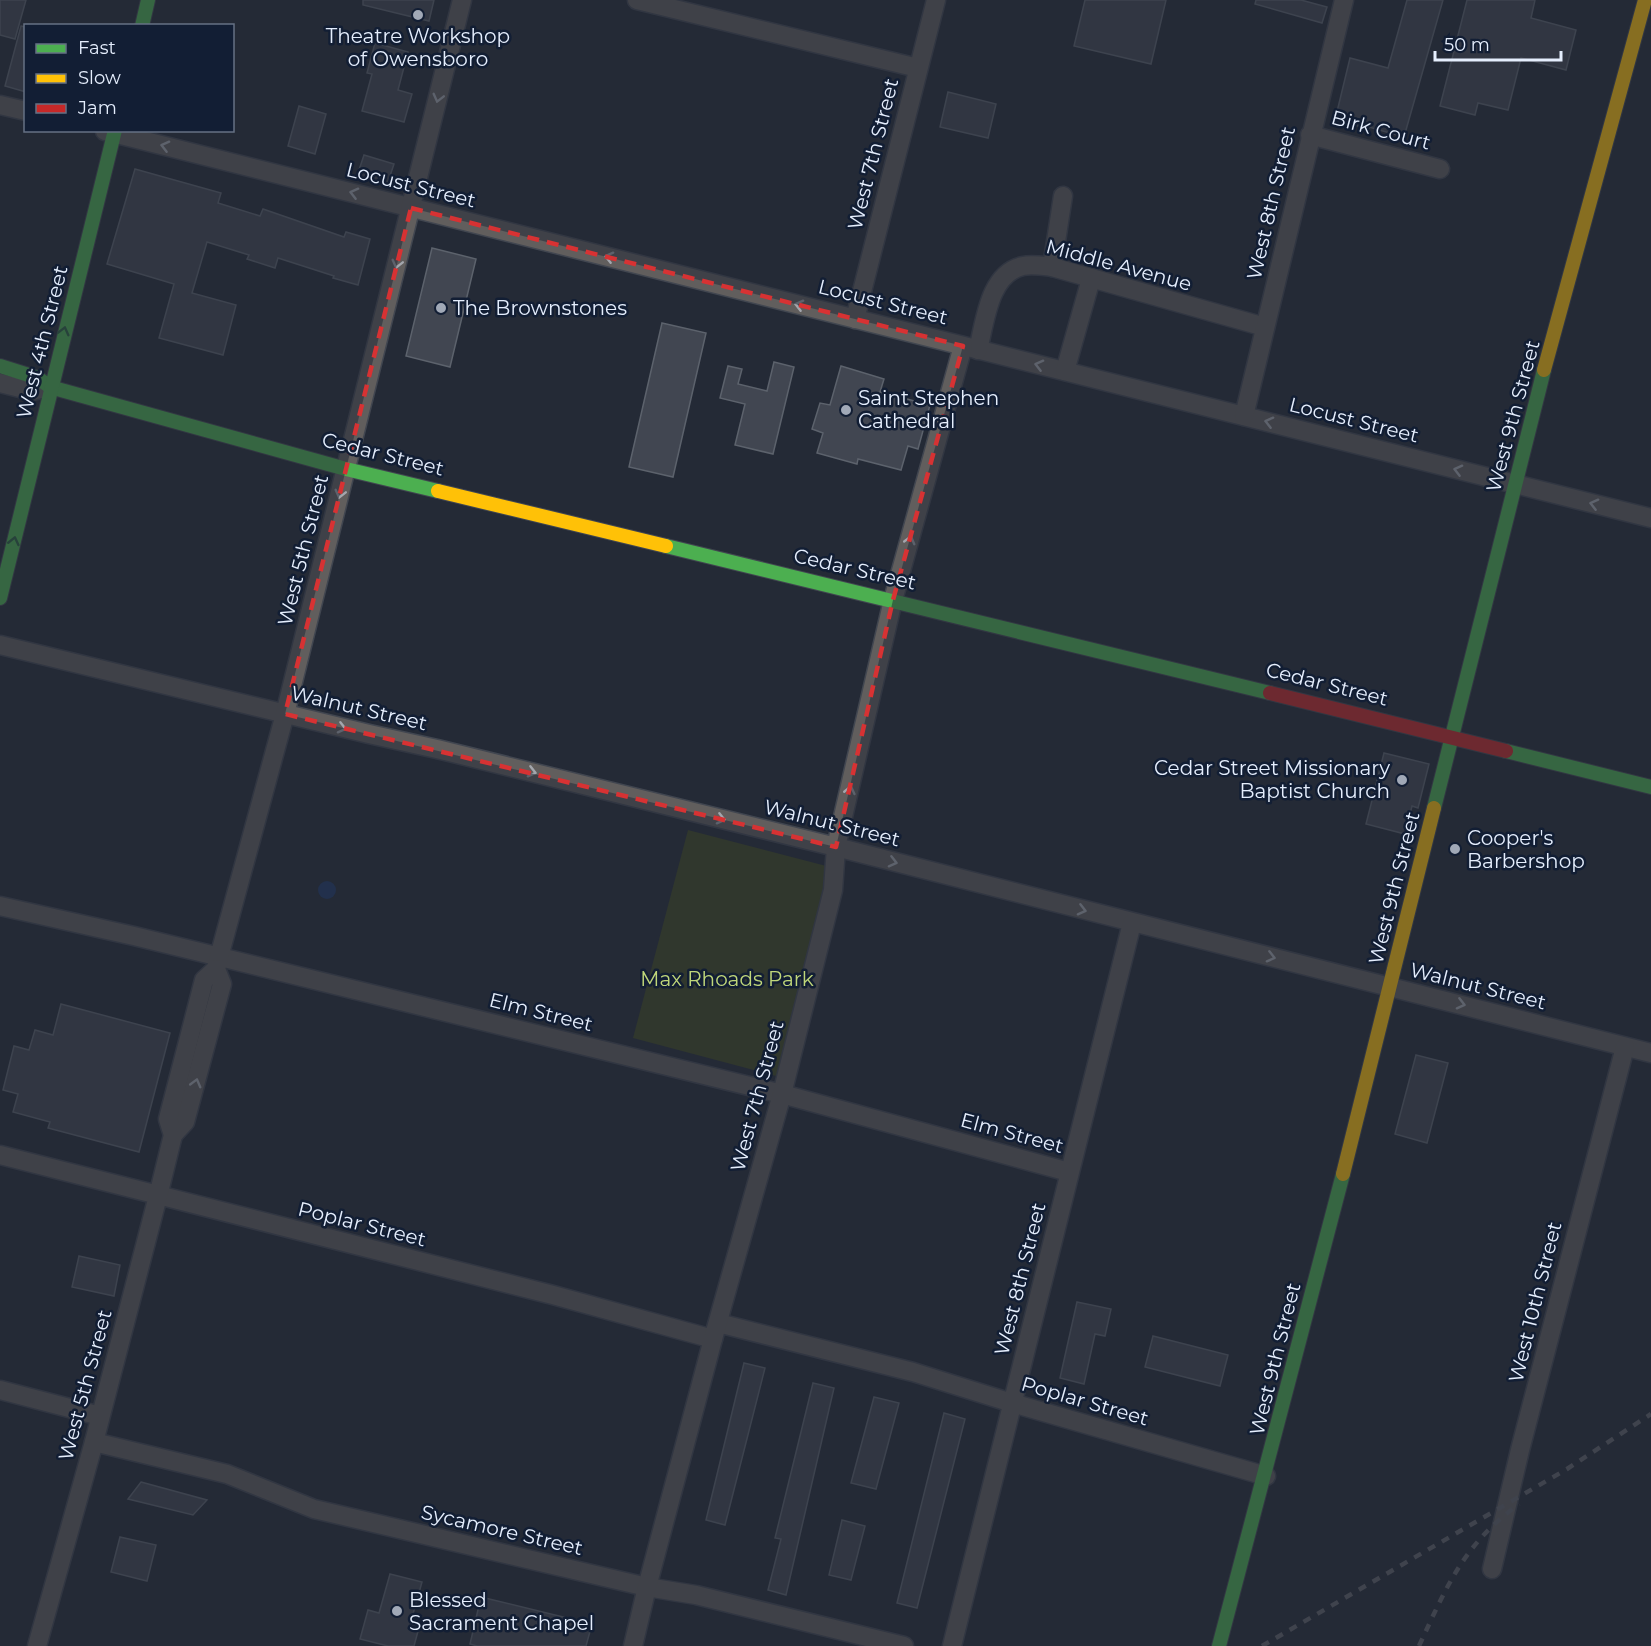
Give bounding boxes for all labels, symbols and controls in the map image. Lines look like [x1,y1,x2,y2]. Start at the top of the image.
marker: Theatre Workshop of Owensboro [411,8,425,22]
legend [24,24,234,132]
place label: Theatre Workshop of Owensboro [326,24,510,71]
scale bar [1435,24,1561,62]
text: 50 m [1444,34,1490,56]
text: Fast [78,37,116,59]
text: Slow [78,67,121,89]
street label: West 7th Street [843,76,903,232]
one-way arrow [433,92,446,102]
text: Jam [77,97,117,119]
street label: Birk Court [1329,105,1433,155]
street label: West 8th Street [1242,124,1300,282]
one-way arrow [160,141,171,153]
street label: Locust Street [344,157,478,213]
one-way arrow [349,188,359,201]
street label: Middle Avenue [1044,234,1194,296]
one-way arrow [605,252,615,265]
one-way arrow [391,259,404,269]
street label: West 4th Street [11,263,73,421]
street label: Locust Street [816,274,950,330]
place label: The Brownstones [453,296,627,320]
one-way arrow [794,299,804,312]
marker: The Brownstones [434,301,448,315]
one-way arrow [57,326,70,336]
street label: West 9th Street [1481,338,1545,494]
one-way arrow [1034,359,1044,372]
place label: Saint Stephen Cathedral [858,386,999,433]
street label: Locust Street [1287,392,1421,448]
marker: Saint Stephen Cathedral [839,403,853,417]
one-way arrow [1264,417,1274,430]
street label: Cedar Street [320,427,446,481]
one-way arrow [1453,464,1463,477]
street label: West 5th Street [273,472,333,628]
one-way arrow [334,489,347,499]
one-way arrow [1589,498,1599,511]
one-way arrow [903,535,915,545]
one-way arrow [6,536,19,546]
street label: Cedar Street [791,543,919,595]
street label: Cedar Street [1264,657,1390,711]
street label: Walnut Street [289,681,429,735]
one-way arrow [337,720,347,733]
place label: Cedar Street Missionary Baptist Church [1154,756,1390,803]
one-way arrow [527,765,537,778]
marker: Cedar Street Missionary Baptist Church [1395,773,1409,787]
one-way arrow [842,786,855,796]
street label: Walnut Street [762,795,902,851]
street label: West 9th Street [1363,809,1425,967]
one-way arrow [716,811,726,824]
place label: Cooper's Barbershop [1467,826,1585,873]
marker: Cooper's Barbershop [1448,842,1462,856]
one-way arrow [888,854,898,867]
one-way arrow [1077,903,1087,916]
one-way arrow [1266,950,1276,963]
street label: Walnut Street [1408,958,1548,1014]
park label: Max Rhoads Park [640,967,814,991]
street label: Elm Street [487,988,595,1036]
one-way arrow [1455,997,1465,1010]
street label: West 7th Street [725,1018,789,1174]
one-way arrow [188,1078,201,1088]
street label: Elm Street [958,1108,1066,1158]
street label: Poplar Street [295,1196,429,1252]
street label: West 8th Street [989,1200,1051,1358]
street label: West 10th Street [1503,1219,1567,1385]
street label: West 9th Street [1244,1280,1306,1438]
street label: West 5th Street [53,1307,117,1463]
street label: Poplar Street [1019,1371,1151,1431]
street label: Sycamore Street [419,1500,585,1560]
place label: Blessed Sacrament Chapel [409,1588,594,1635]
marker: Blessed Sacrament Chapel [390,1604,404,1618]

